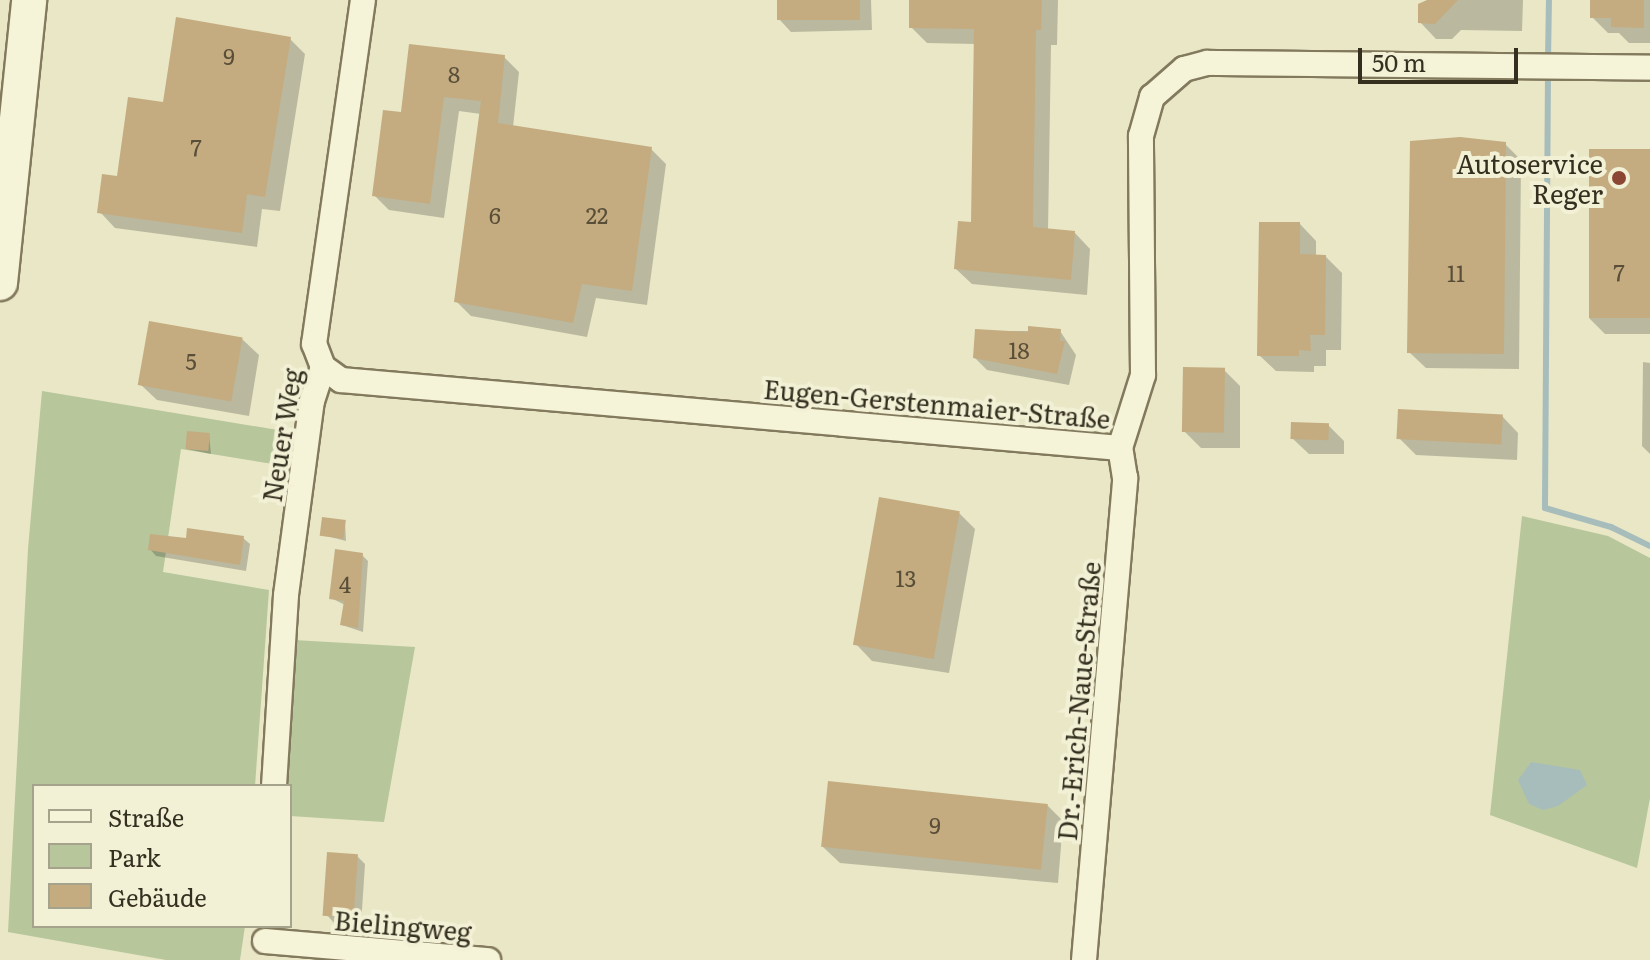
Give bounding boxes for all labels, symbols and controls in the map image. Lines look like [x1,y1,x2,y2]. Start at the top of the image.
scale bar [1362,32,1522,82]
house number: 9 [223,43,235,69]
text: 50 m [1372,44,1426,79]
house number: 8 [448,61,460,87]
house number: 7 [190,134,202,160]
place label: Autoservice Reger [1456,147,1603,208]
marker: Autoservice Reger [1610,169,1628,187]
house number: 6 [489,202,501,228]
house number: 22 [586,202,608,228]
house number: 7 [1613,259,1625,285]
house number: 11 [1447,260,1465,286]
house number: 18 [1008,337,1030,363]
house number: 5 [185,348,197,374]
street label: Neuer Weg [255,366,307,504]
street label: Eugen-Gerstenmaier-Straße [762,372,1112,434]
street label: Dr.-Erich-Naue-Straße [1050,560,1106,842]
house number: 13 [896,565,916,591]
house number: 4 [339,571,351,597]
legend [32,784,292,928]
text: Straße [108,799,184,834]
house number: 9 [929,812,941,838]
text: Park [108,839,161,874]
text: Gebäude [108,879,207,914]
street label: Bielingweg [333,903,473,947]

